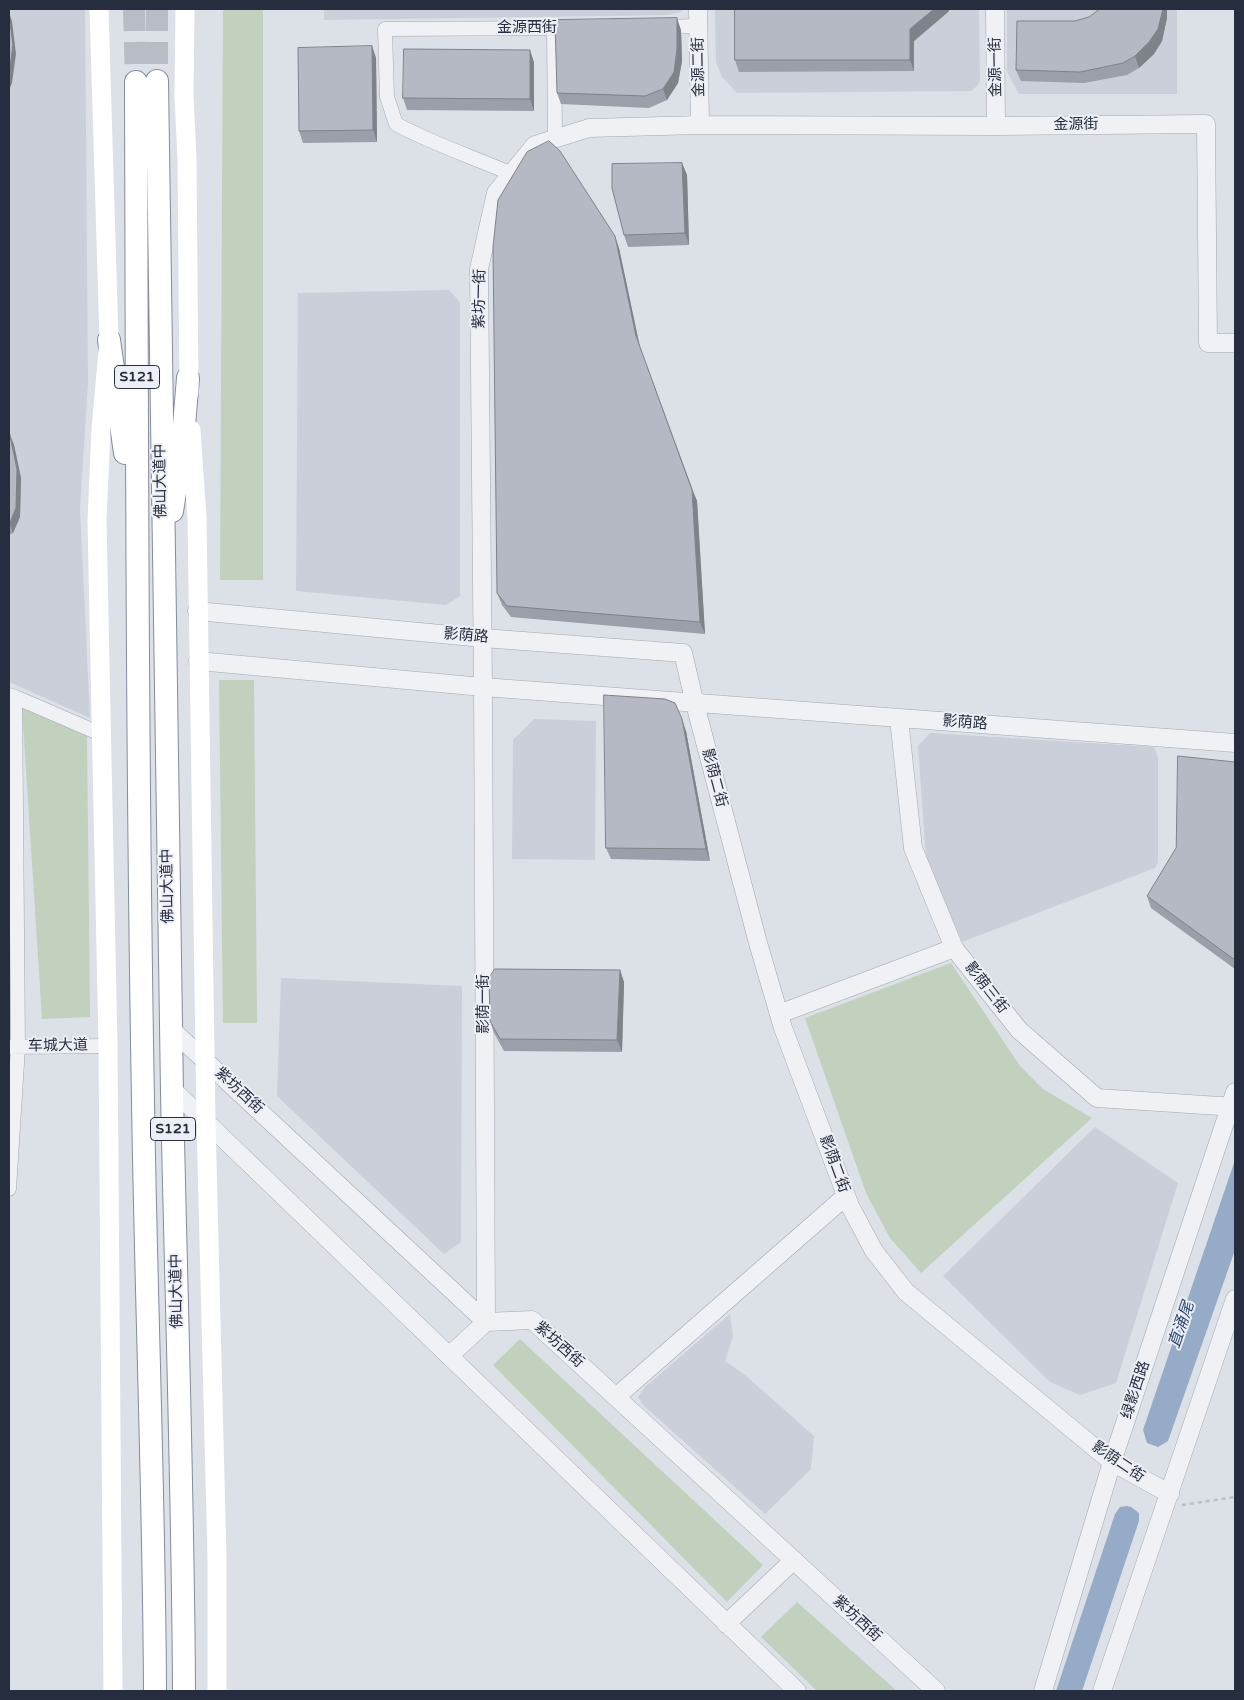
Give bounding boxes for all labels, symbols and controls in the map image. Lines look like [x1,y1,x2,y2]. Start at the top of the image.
street label: 金源西街 [497,19,557,37]
street label: 金源二街 [689,37,709,97]
street label: 金源一街 [986,37,1006,97]
street label: 金源街 [1053,116,1099,134]
street label: 紫坊一街 [470,269,490,329]
road number: S121 [114,366,160,388]
street label: 佛山大道中 [151,443,171,519]
street label: 影荫路 [443,625,489,647]
street label: 影荫路 [942,712,988,734]
street label: 影荫二街 [698,747,730,809]
street label: 佛山大道中 [158,848,178,924]
street label: 影荫三街 [960,959,1012,1017]
street label: 影荫一街 [475,974,493,1034]
street label: 车城大道 [28,1036,88,1056]
street label: 紫坊西街 [211,1064,267,1118]
road number: S121 [150,1118,196,1140]
street label: 影荫二街 [815,1133,853,1195]
street label: 佛山大道中 [167,1253,187,1329]
water label: 直涌尾 [1165,1299,1199,1351]
street label: 紫坊西街 [531,1318,587,1372]
street label: 绿影西路 [1118,1359,1154,1421]
street label: 影荫二街 [1088,1438,1148,1486]
street label: 紫坊西街 [829,1592,885,1646]

